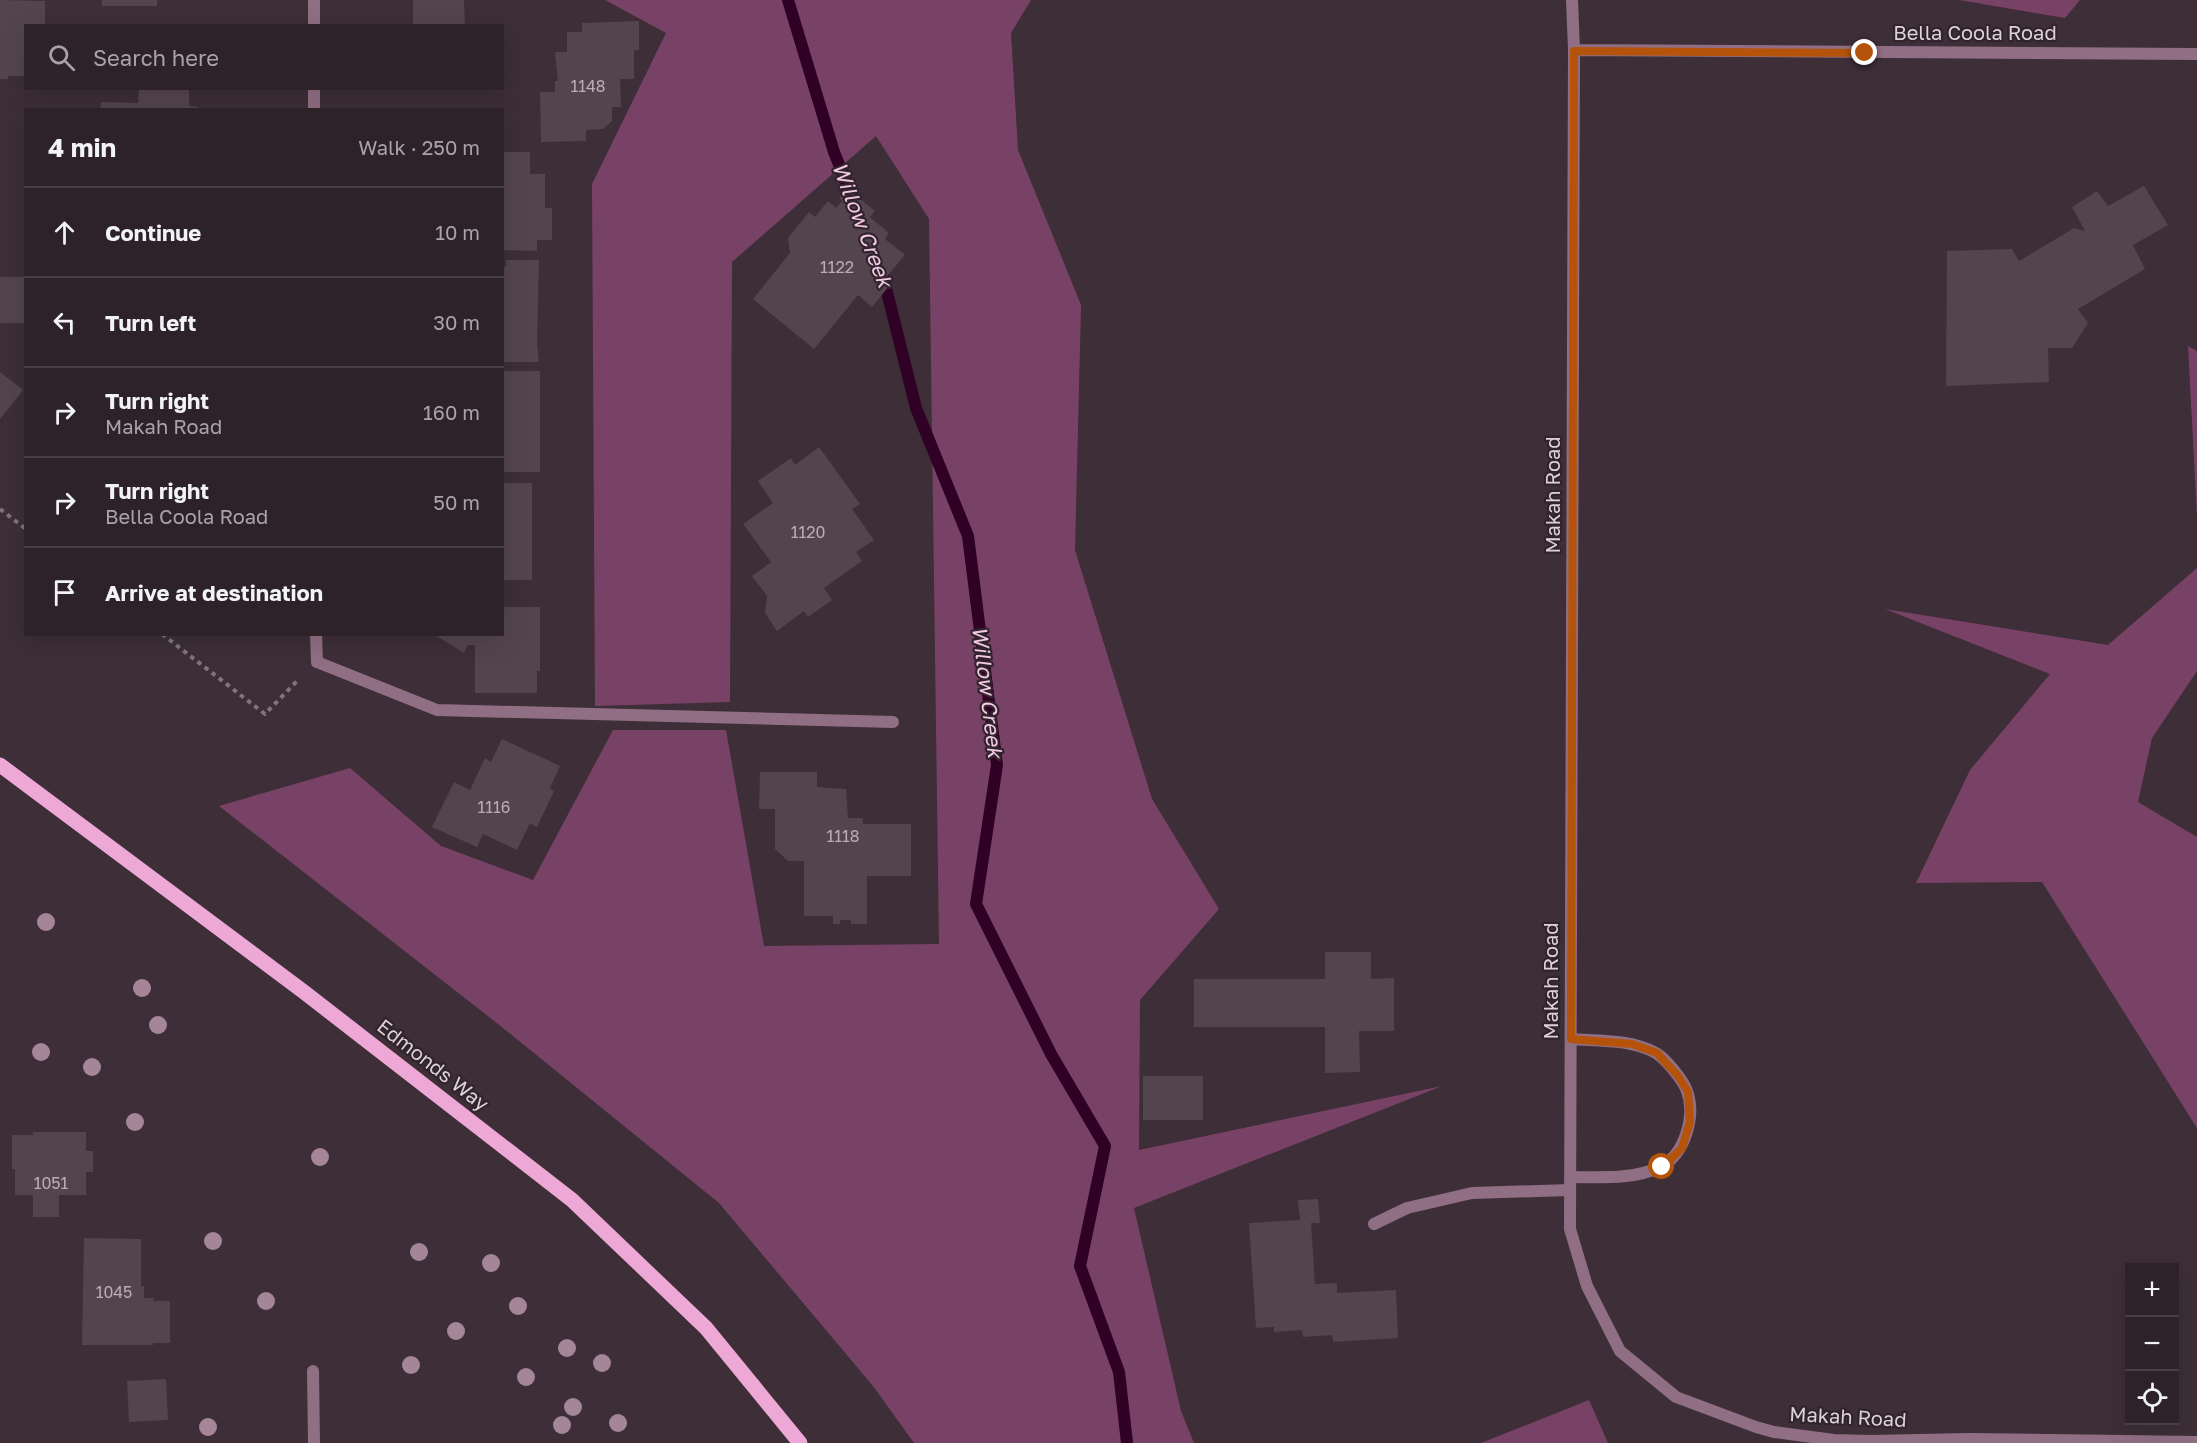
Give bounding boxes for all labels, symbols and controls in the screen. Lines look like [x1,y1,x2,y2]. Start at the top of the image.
street label: Bella Coola Road [1893,20,2057,44]
search box [24,24,504,90]
route end [1851,39,1877,65]
icon: search [45,41,78,74]
text: Search here [93,44,219,71]
house number: 1148 [570,76,606,96]
text: 4 min [48,132,116,163]
text: Walk · 250 m [358,135,480,159]
water label: Willow Creek [827,158,900,293]
icon: ahead [48,216,81,249]
text: Continue [105,219,201,246]
text: 10 m [435,220,480,244]
house number: 1122 [820,257,854,277]
icon: left [48,306,81,339]
text: Turn left [105,309,196,336]
text: 30 m [433,310,480,334]
text: Turn right [105,387,209,414]
icon: right [48,396,81,429]
text: 160 m [423,400,480,424]
text: Makah Road [105,414,222,438]
street label: Makah Road [1540,436,1564,554]
text: Turn right [105,477,209,504]
icon: right [48,486,81,519]
text: 50 m [433,490,480,514]
text: Bella Coola Road [105,504,268,528]
house number: 1120 [791,522,825,542]
icon: arrive [48,576,81,609]
text: Arrive at destination [105,579,323,606]
water label: Willow Creek [967,625,1009,761]
house number: 1116 [478,797,510,817]
house number: 1118 [826,826,860,846]
street label: Makah Road [1538,922,1562,1040]
street label: Edmonds Way [373,1013,494,1115]
route start [1648,1153,1674,1179]
house number: 1051 [34,1173,69,1193]
map controls [2125,1263,2179,1425]
button: + [2125,1263,2179,1317]
house number: 1045 [96,1282,132,1302]
button: − [2125,1317,2179,1371]
button: locate [2125,1371,2179,1425]
street label: Makah Road [1789,1401,1907,1431]

